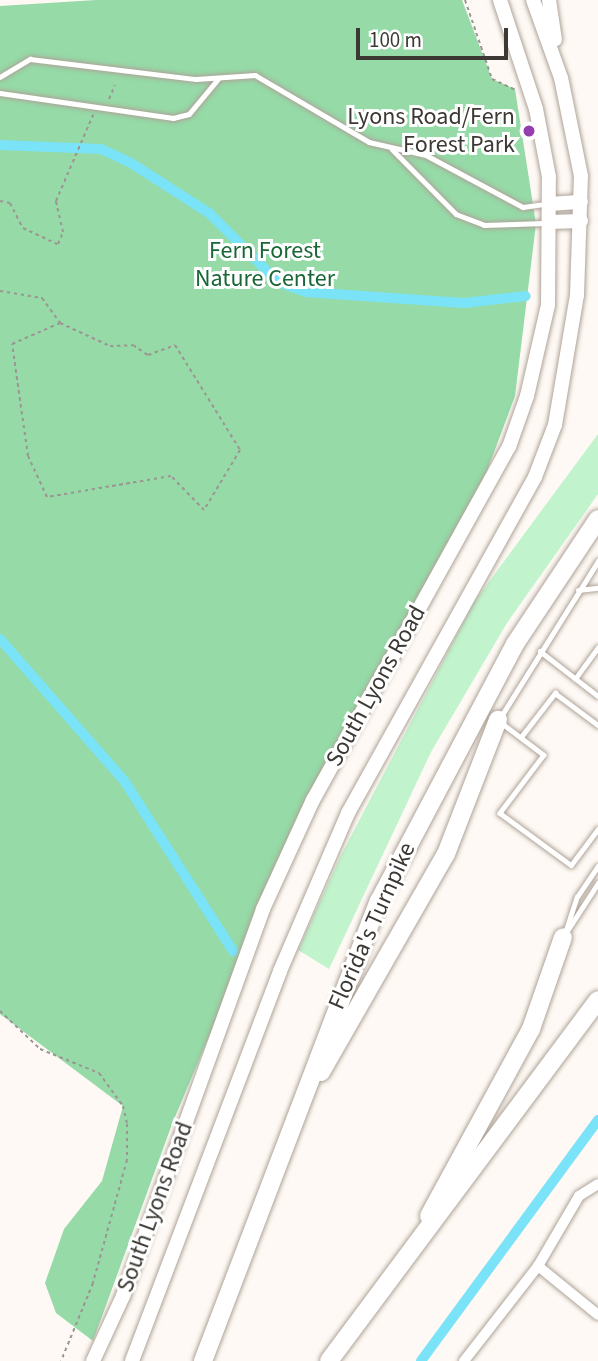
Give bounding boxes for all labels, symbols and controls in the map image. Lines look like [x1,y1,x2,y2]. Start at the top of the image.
scale bar [360,14,512,58]
text: 100 m [369,25,422,55]
place label: Lyons Road/Fern Forest Park [347,103,515,159]
marker: Lyons Road/Fern Forest Park [521,123,537,139]
park label: Fern Forest Nature Center [195,237,335,293]
street label: South Lyons Road [320,601,432,771]
street label: Florida's Turnpike [322,838,422,1014]
street label: South Lyons Road [111,1118,199,1296]

